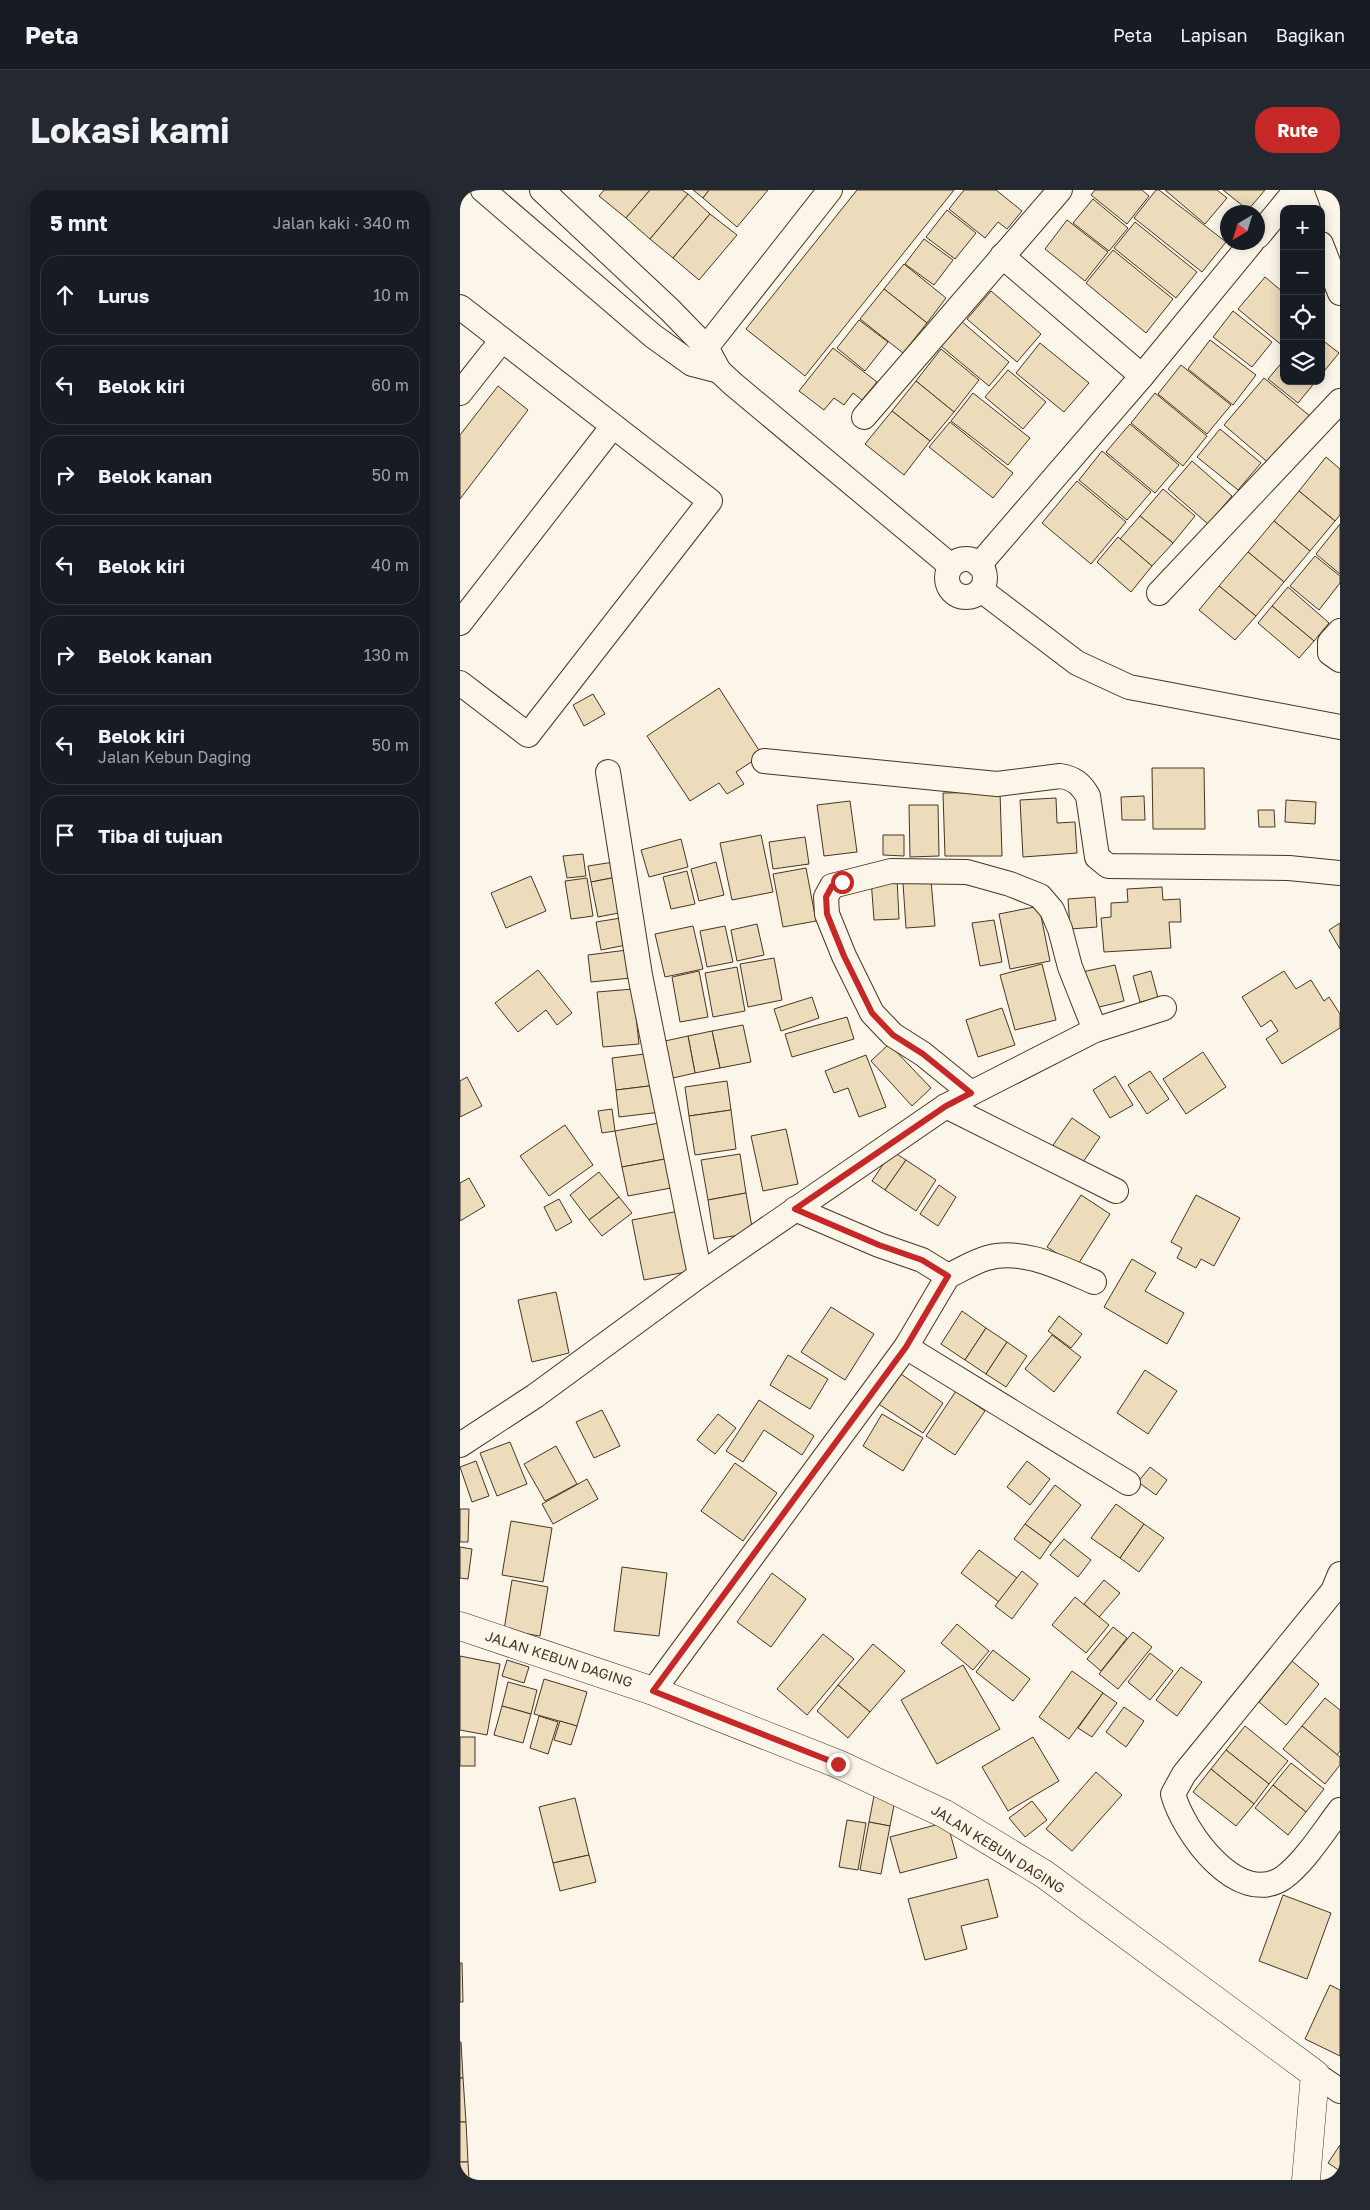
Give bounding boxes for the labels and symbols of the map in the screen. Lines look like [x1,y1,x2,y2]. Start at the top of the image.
north arrow [1220,205,1265,250]
route start [831,871,854,894]
street label: JALAN KEBUN DAGING [483,1627,635,1690]
route end [827,1753,850,1776]
street label: JALAN KEBUN DAGING [928,1801,1068,1897]

